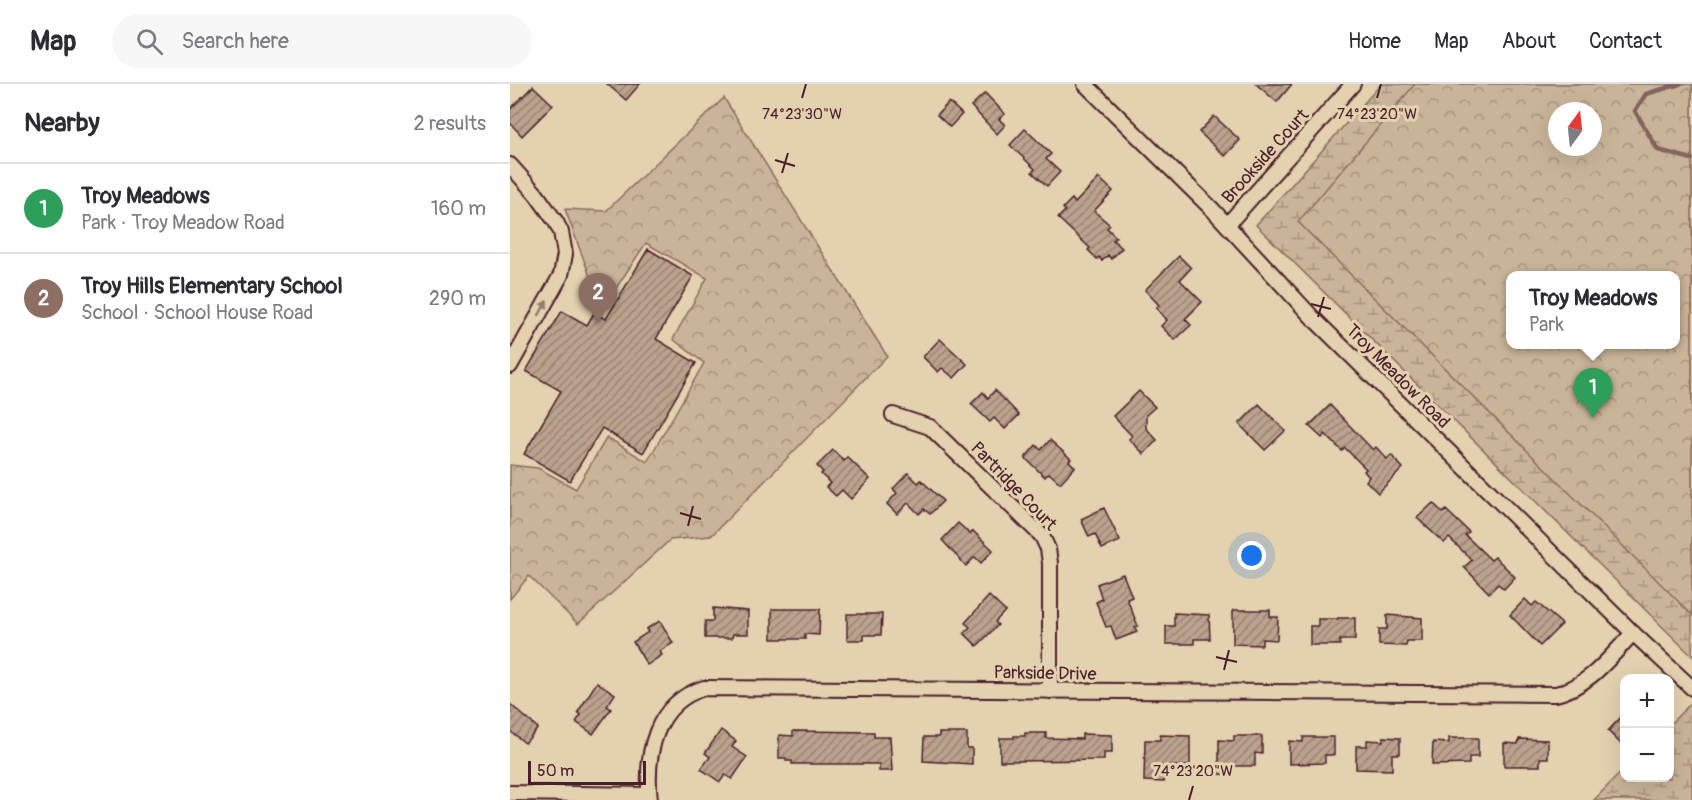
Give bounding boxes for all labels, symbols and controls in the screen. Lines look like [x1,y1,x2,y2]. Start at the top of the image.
search box [112,14,532,68]
text: Map [30,24,76,59]
icon: search [133,25,166,58]
text: Search here [181,27,289,55]
text: Home [1348,28,1401,55]
text: Map [1434,28,1469,55]
text: About [1502,28,1556,55]
text: Contact [1589,28,1662,55]
north arrow [1548,102,1602,156]
street label: Brookside Court [1217,104,1314,208]
text: 74°23'30"W [762,105,842,124]
text: 74°23'20"W [1337,105,1417,124]
text: Nearby [24,107,100,139]
text: 2 results [414,111,486,136]
text: Troy Meadows [81,182,209,210]
text: 1 [40,196,47,221]
text: 160 m [431,196,486,221]
text: Park · Troy Meadow Road [81,210,285,235]
popup [1506,271,1680,349]
text: Troy Hills Elementary School [81,272,343,300]
pin: 2 [578,274,617,323]
text: Troy Meadows [1529,284,1657,312]
text: 2 [38,286,49,311]
text: 290 m [429,286,486,311]
one-way arrow [538,299,548,316]
text: School · School House Road [81,300,313,325]
text: Park [1529,312,1564,337]
street label: Troy Meadow Road [1341,319,1455,433]
pin: 1 [1574,368,1612,418]
street label: Partridge Court [965,437,1062,536]
your location [1237,541,1266,570]
street label: Parkside Drive [993,661,1097,686]
map controls [1620,674,1674,782]
button: + [1620,674,1674,728]
button: − [1620,728,1674,782]
scale bar [528,758,646,786]
text: 50 m [537,761,574,781]
text: 74°23'20"W [1153,762,1233,781]

